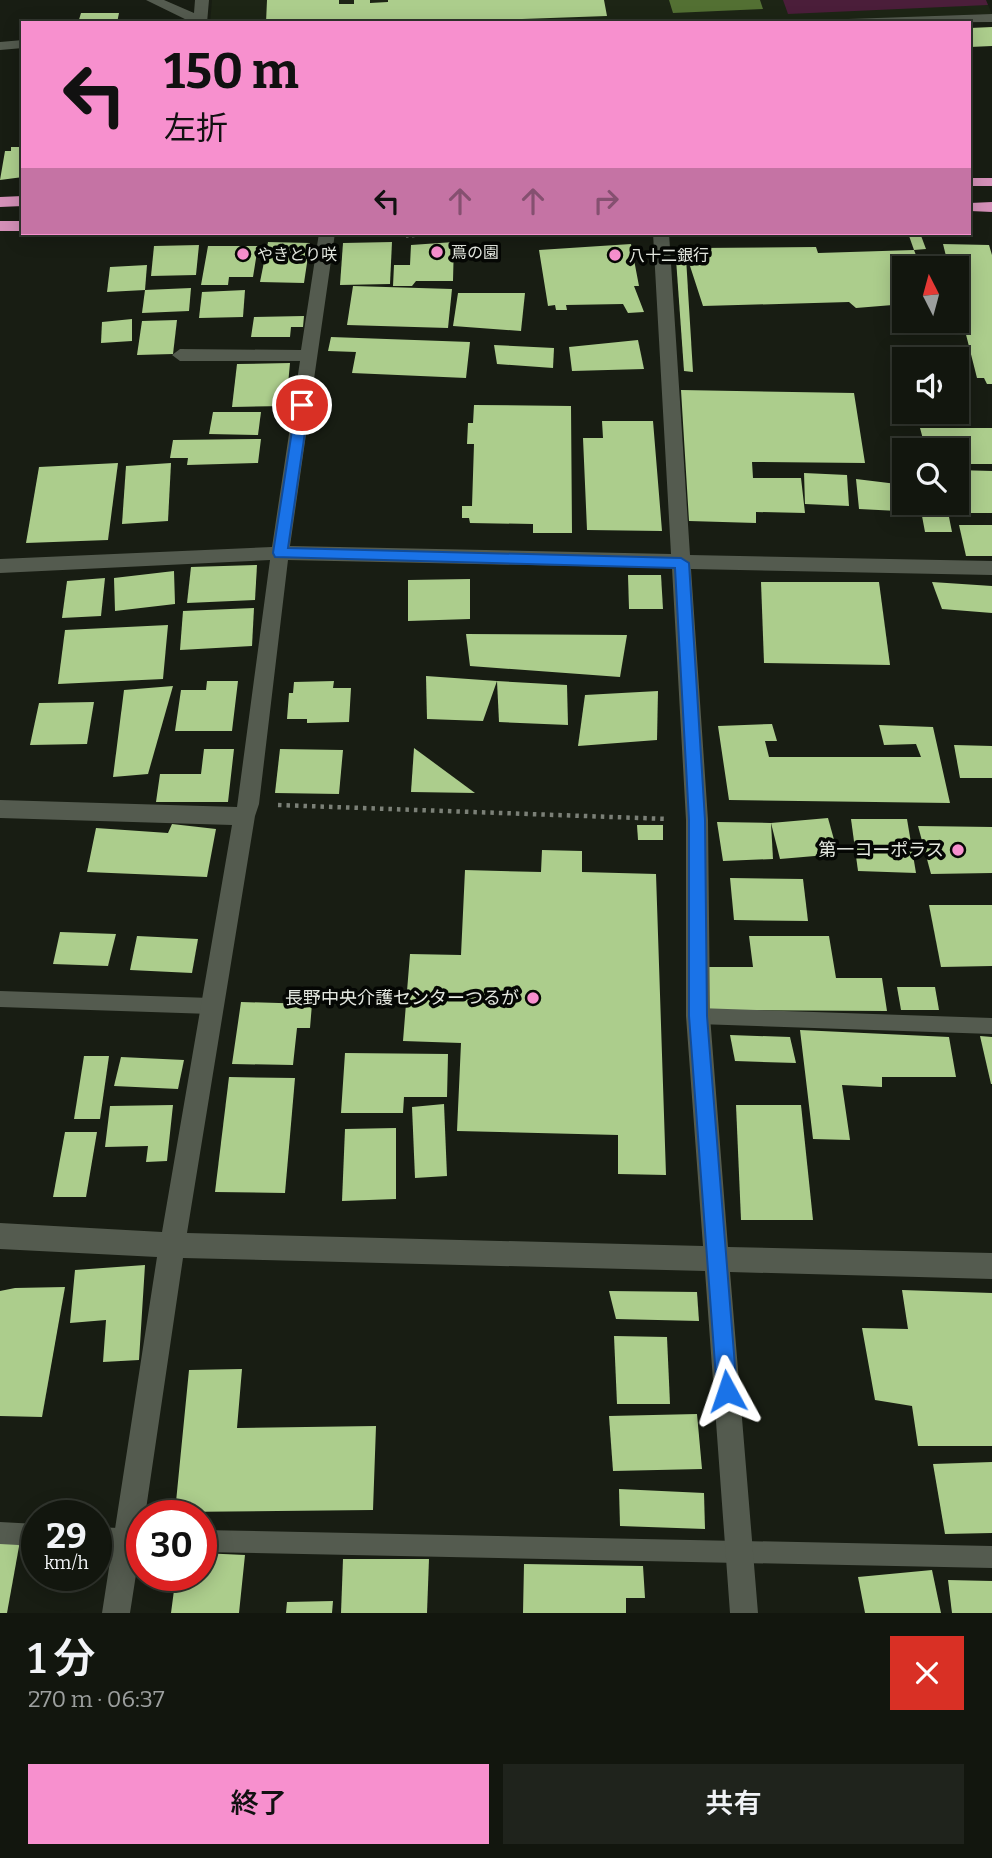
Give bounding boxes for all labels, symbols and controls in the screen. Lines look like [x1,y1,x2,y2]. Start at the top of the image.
text: 150 m [164,42,299,101]
icon: left [49,49,140,140]
text: 左折 [164,109,228,147]
icon: left [368,182,406,220]
icon: ahead [441,182,479,220]
icon: ahead [514,182,552,220]
icon: right [587,182,625,220]
place label: 蔦の園 [451,243,499,262]
marker: 蔦の園 [429,244,445,260]
place label: やきとり咲 [257,245,337,264]
marker: やきとり咲 [235,246,251,262]
place label: 八十二銀行 [629,246,709,265]
marker: 八十二銀行 [607,247,623,263]
north arrow [892,256,970,332]
map controls [892,256,969,515]
button: sound [892,347,969,424]
pin [272,375,332,435]
icon: arrive [283,386,321,424]
button: search [892,438,969,515]
place label: 第一コーポラス [818,839,944,861]
marker: 第一コーポラス [950,842,966,858]
place label: 長野中央介護センターつるが [285,987,519,1009]
marker: 長野中央介護センターつるが [525,990,541,1006]
position arrow [690,1354,764,1428]
speed limit sign: 30 [126,1500,217,1591]
text: 29 [46,1515,87,1557]
text: km/h [44,1552,89,1574]
text: 1 分 [28,1634,96,1684]
button: close [890,1636,964,1710]
text: 270 m · 06:37 [28,1685,165,1713]
button: 終了 [28,1764,489,1844]
button: 共有 [503,1764,964,1844]

